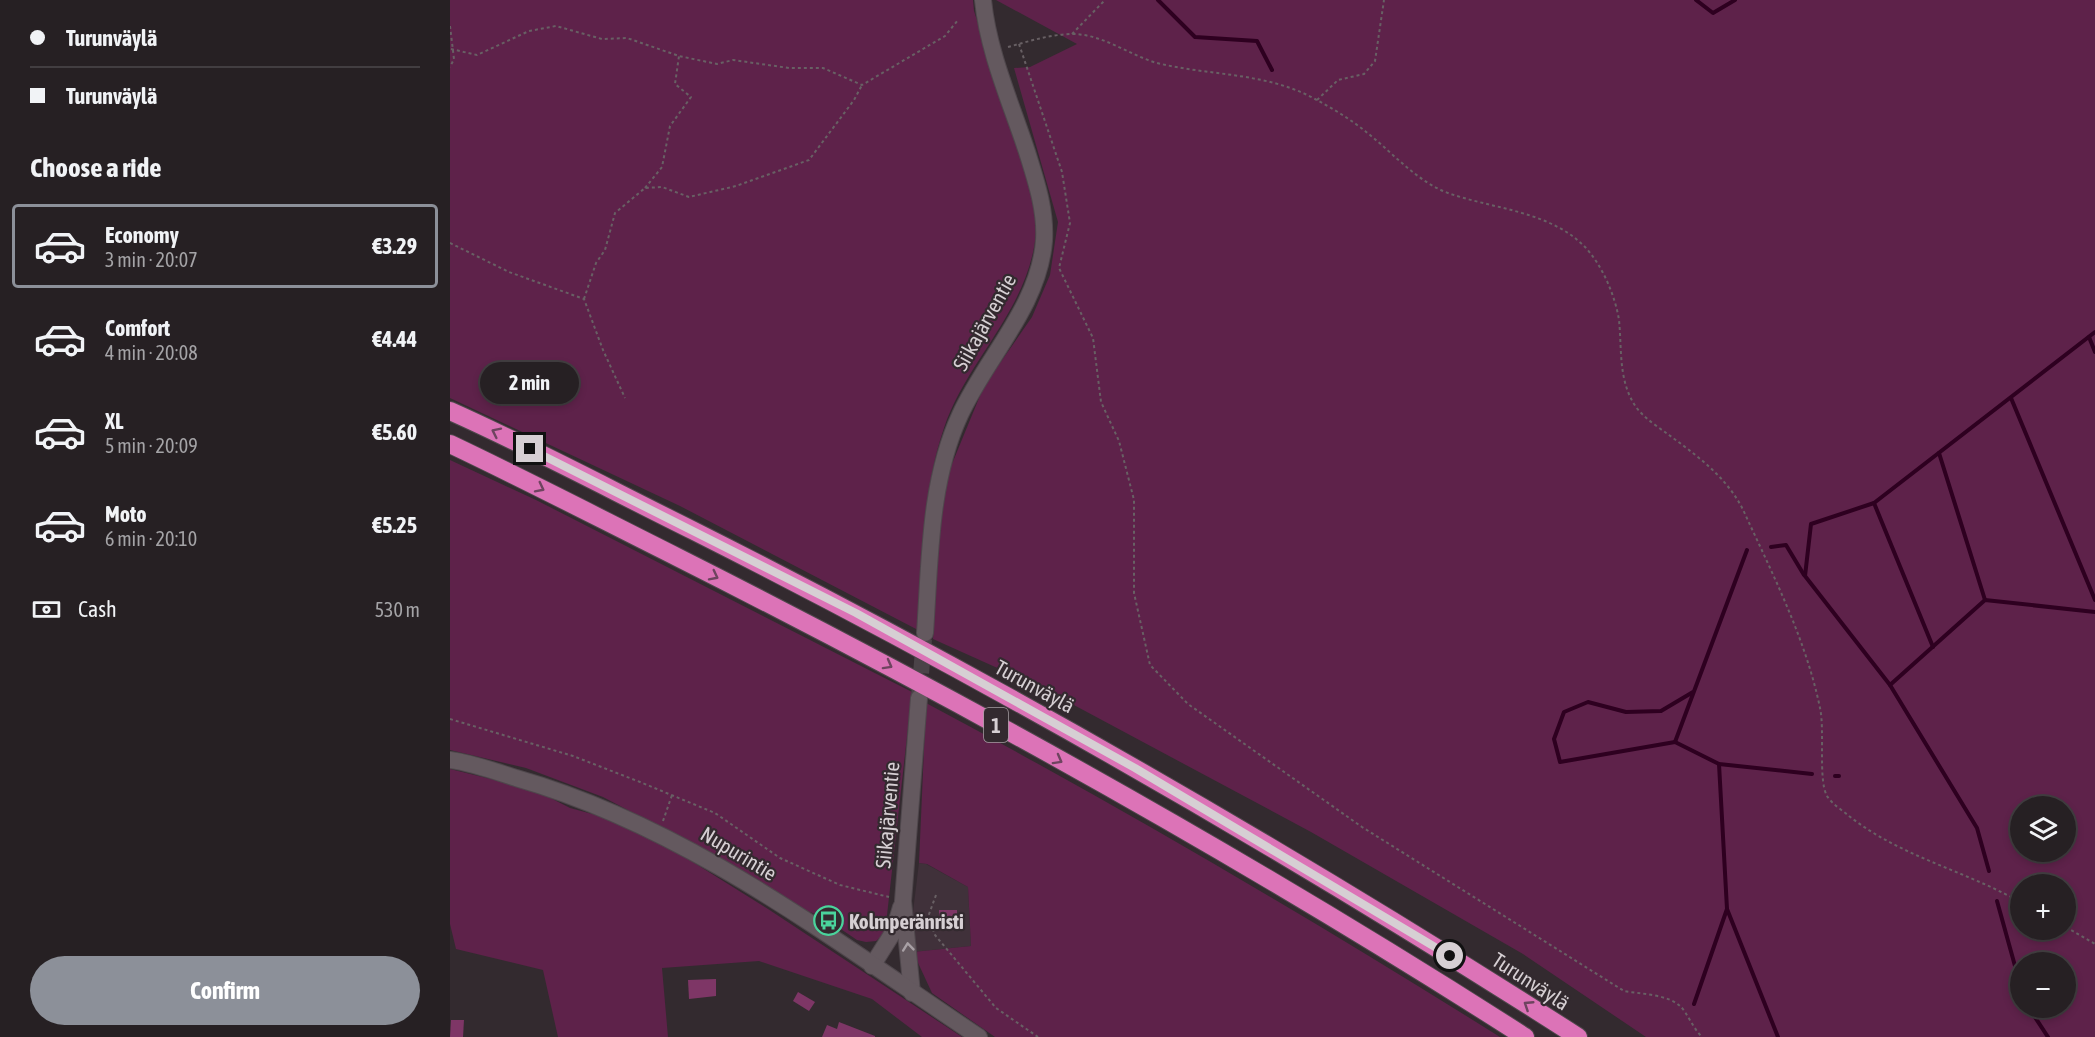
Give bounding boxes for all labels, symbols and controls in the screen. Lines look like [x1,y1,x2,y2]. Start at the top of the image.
text: Turunväylä [66,25,157,51]
text: Turunväylä [66,83,157,109]
text: Choose a ride [30,152,162,183]
icon: car [33,219,87,273]
text: Economy [105,222,179,248]
text: €3.29 [372,233,417,259]
text: 3 min · 20:07 [105,248,198,271]
street label: Siikajärventie [948,269,1020,375]
icon: car [33,312,87,366]
text: Comfort [105,315,170,341]
text: €4.44 [372,326,417,352]
text: 4 min · 20:08 [105,341,198,364]
callout: 2 min [481,362,580,404]
text: 2 min [509,371,550,394]
icon: car [33,405,87,459]
text: XL [105,408,123,434]
text: €5.60 [372,419,417,445]
one-way arrow [491,427,502,439]
text: 5 min · 20:09 [105,434,198,457]
route end [516,435,543,462]
one-way arrow [534,481,545,493]
icon: car [33,498,87,552]
text: Moto [105,501,147,527]
text: €5.25 [372,512,417,538]
text: 6 min · 20:10 [105,527,197,550]
one-way arrow [708,569,719,580]
icon: cash [30,593,63,626]
text: Cash [78,596,117,622]
text: 530 m [375,598,420,621]
street label: Turunväylä [991,654,1079,718]
one-way arrow [882,658,892,669]
road number: 1 [984,708,1008,742]
one-way arrow [1052,753,1062,764]
street label: Siikajärventie [870,761,904,869]
map controls [2010,796,2076,1018]
button: layers [2010,796,2076,862]
street label: Nupurintie [697,821,781,885]
button: + [2010,874,2076,940]
bus stop icon: Kolmperänristi [812,905,844,937]
place label: Kolmperänristi [849,909,964,933]
one-way arrow [902,942,915,951]
route start [1436,942,1463,969]
street label: Turunväylä [1488,947,1574,1015]
button: − [2010,952,2076,1018]
button: Confirm [30,956,420,1025]
one-way arrow [1524,1002,1535,1013]

